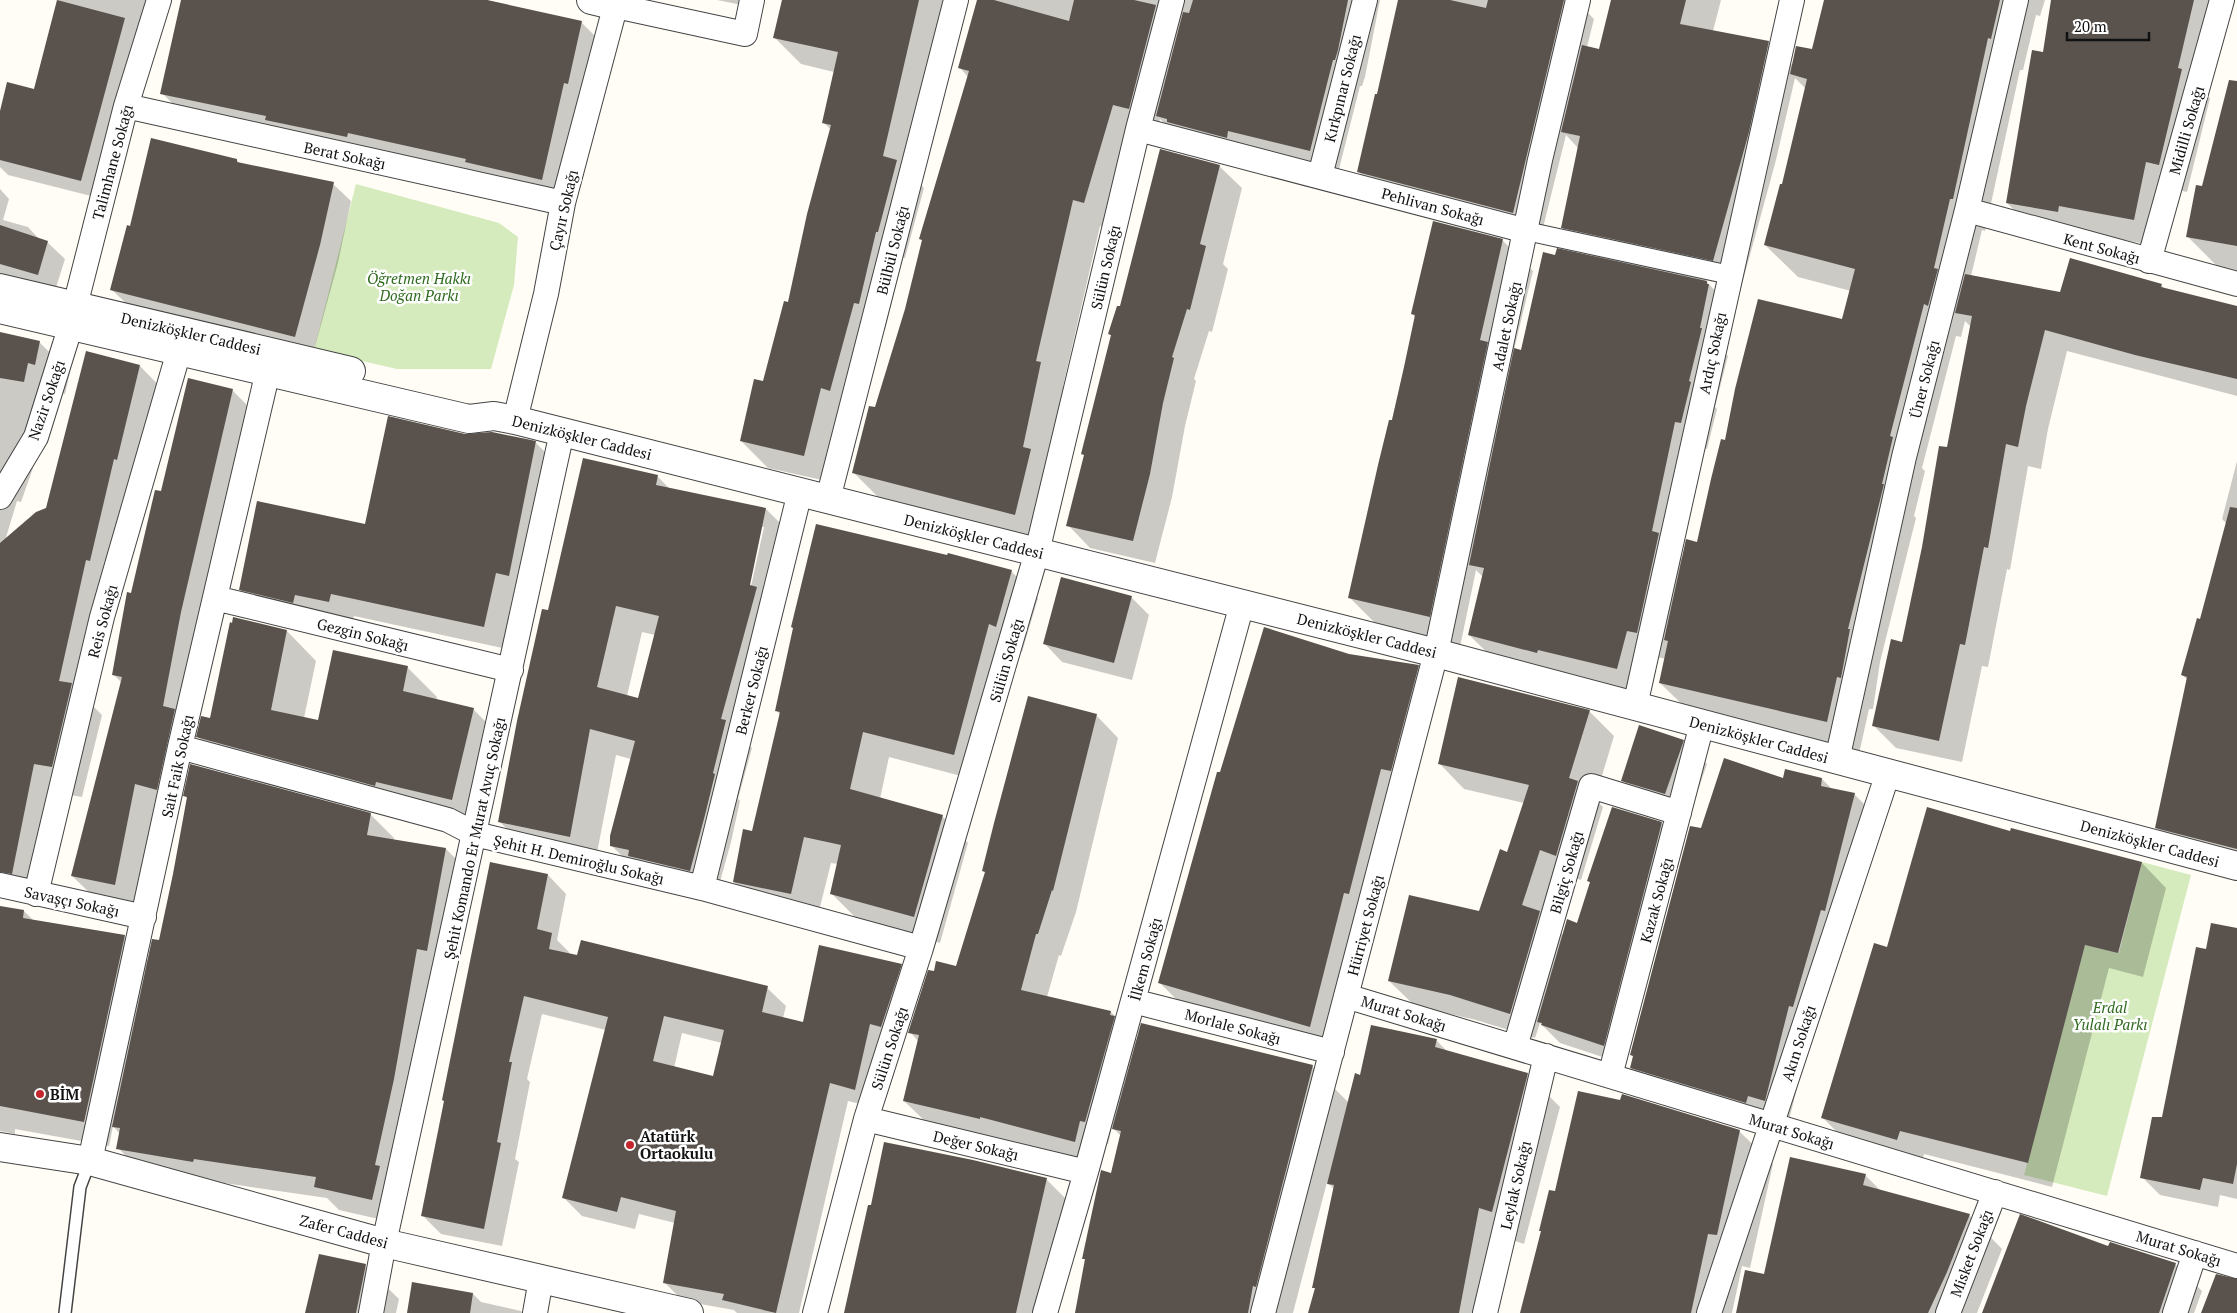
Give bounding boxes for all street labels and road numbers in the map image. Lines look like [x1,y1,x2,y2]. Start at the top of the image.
street label: Kırkpınar Sokağı [1319,32,1365,144]
street label: Midilli Sokağı [2164,83,2208,177]
street label: Talimhane Sokağı [87,102,137,222]
street label: Berat Sokağı [302,137,388,173]
street label: Çayır Sokağı [544,167,582,253]
street label: Pehlivan Sokağı [1379,183,1487,229]
street label: Bülbül Sokağı [871,203,913,297]
street label: Sülün Sokağı [1086,223,1124,311]
street label: Kent Sokağı [2061,228,2143,268]
street label: Adalet Sokağı [1487,279,1525,373]
street label: Denizköşkler Caddesi [119,307,263,359]
street label: Ardıç Sokağı [1694,310,1730,396]
street label: Üner Sokağı [1905,338,1943,420]
street label: Nazir Sokağı [23,357,69,443]
street label: Denizköşkler Caddesi [510,410,654,464]
street label: Denizköşkler Caddesi [902,509,1046,563]
street label: Reis Sokağı [83,582,121,660]
street label: Denizköşkler Caddesi [1295,608,1439,662]
street label: Gezgin Sokağı [315,613,411,655]
street label: Sülün Sokağı [984,616,1028,704]
street label: Berker Sokağı [730,643,772,737]
street label: Denizköşkler Caddesi [1687,711,1831,767]
street label: Sait Faik Sokağı [156,713,198,819]
street label: Şehit Komando Er Murat Avuç Sokağı [439,715,509,961]
street label: Denizköşkler Caddesi [2078,815,2222,871]
street label: Bilgiç Sokağı [1545,828,1587,916]
street label: Şehit H. Demiroğlu Sokağı [492,830,666,888]
street label: Kazak Sokağı [1635,855,1677,945]
street label: Hürriyet Sokağı [1342,872,1388,978]
street label: Savaşçı Sokağı [23,881,121,921]
street label: İlkem Sokağı [1124,915,1166,1003]
street label: Murat Sokağı [1359,991,1449,1035]
street label: Akın Sokağı [1776,1002,1820,1084]
street label: Sülün Sokağı [866,1004,912,1092]
street label: Morlale Sokağı [1183,1004,1283,1048]
street label: Murat Sokağı [1747,1109,1837,1153]
street label: Değer Sokağı [931,1125,1021,1165]
street label: Leylak Sokağı [1495,1139,1535,1231]
street label: Misket Sokağı [1945,1206,1997,1300]
street label: Zafer Caddesi [297,1210,391,1252]
street label: Murat Sokağı [2134,1226,2224,1270]

